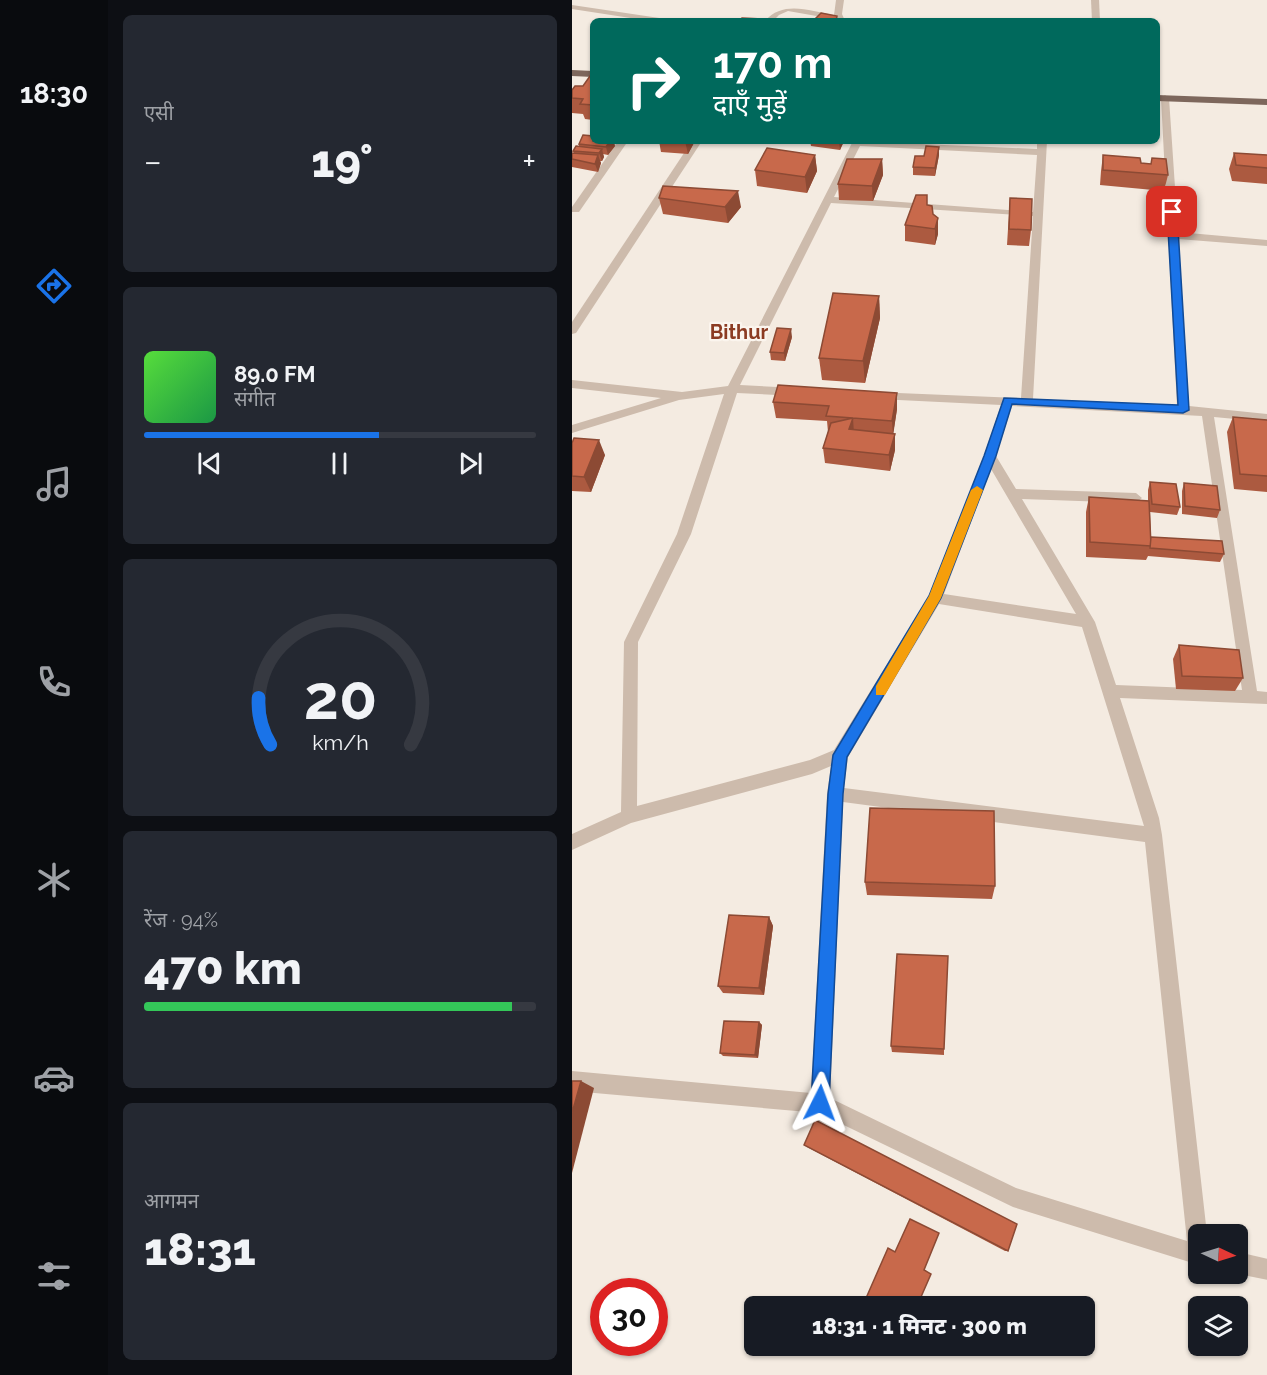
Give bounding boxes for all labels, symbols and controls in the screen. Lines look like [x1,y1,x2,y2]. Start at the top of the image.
text: 170 m [713,39,832,88]
icon: right [614,42,692,120]
text: 18:30 [20,78,88,109]
text: दाएँ मुड़ें [713,89,787,120]
text: एसी [144,101,174,125]
text: 19° [311,135,373,188]
text: − [144,142,162,181]
text: + [522,142,536,181]
pin [1146,186,1197,237]
icon: arrive [1155,195,1188,228]
icon: directions [33,265,75,307]
district label: Bithur [710,320,769,344]
text: 89.0 FM [234,361,316,387]
text: संगीत [234,387,275,411]
icon: previous [193,447,226,480]
icon: pause [323,447,356,480]
icon: next [454,447,487,480]
icon: music [33,463,75,505]
text: 20 [303,660,377,734]
icon: phone [33,661,75,703]
text: km/h [312,730,368,755]
icon: climate [33,859,75,901]
text: रेंज · 94% [144,908,218,932]
text: 470 km [144,942,302,995]
icon: car [33,1057,75,1099]
position arrow [788,1071,852,1135]
text: आगमन [144,1189,199,1213]
text: 18:31 [144,1223,256,1276]
north arrow [1188,1224,1248,1284]
map controls [1188,1224,1248,1356]
icon: filters [33,1255,75,1297]
speed limit sign: 30 [590,1278,668,1356]
button: layers [1188,1296,1248,1356]
text: 18:31 · 1 मिनट · 300 m [812,1313,1027,1339]

